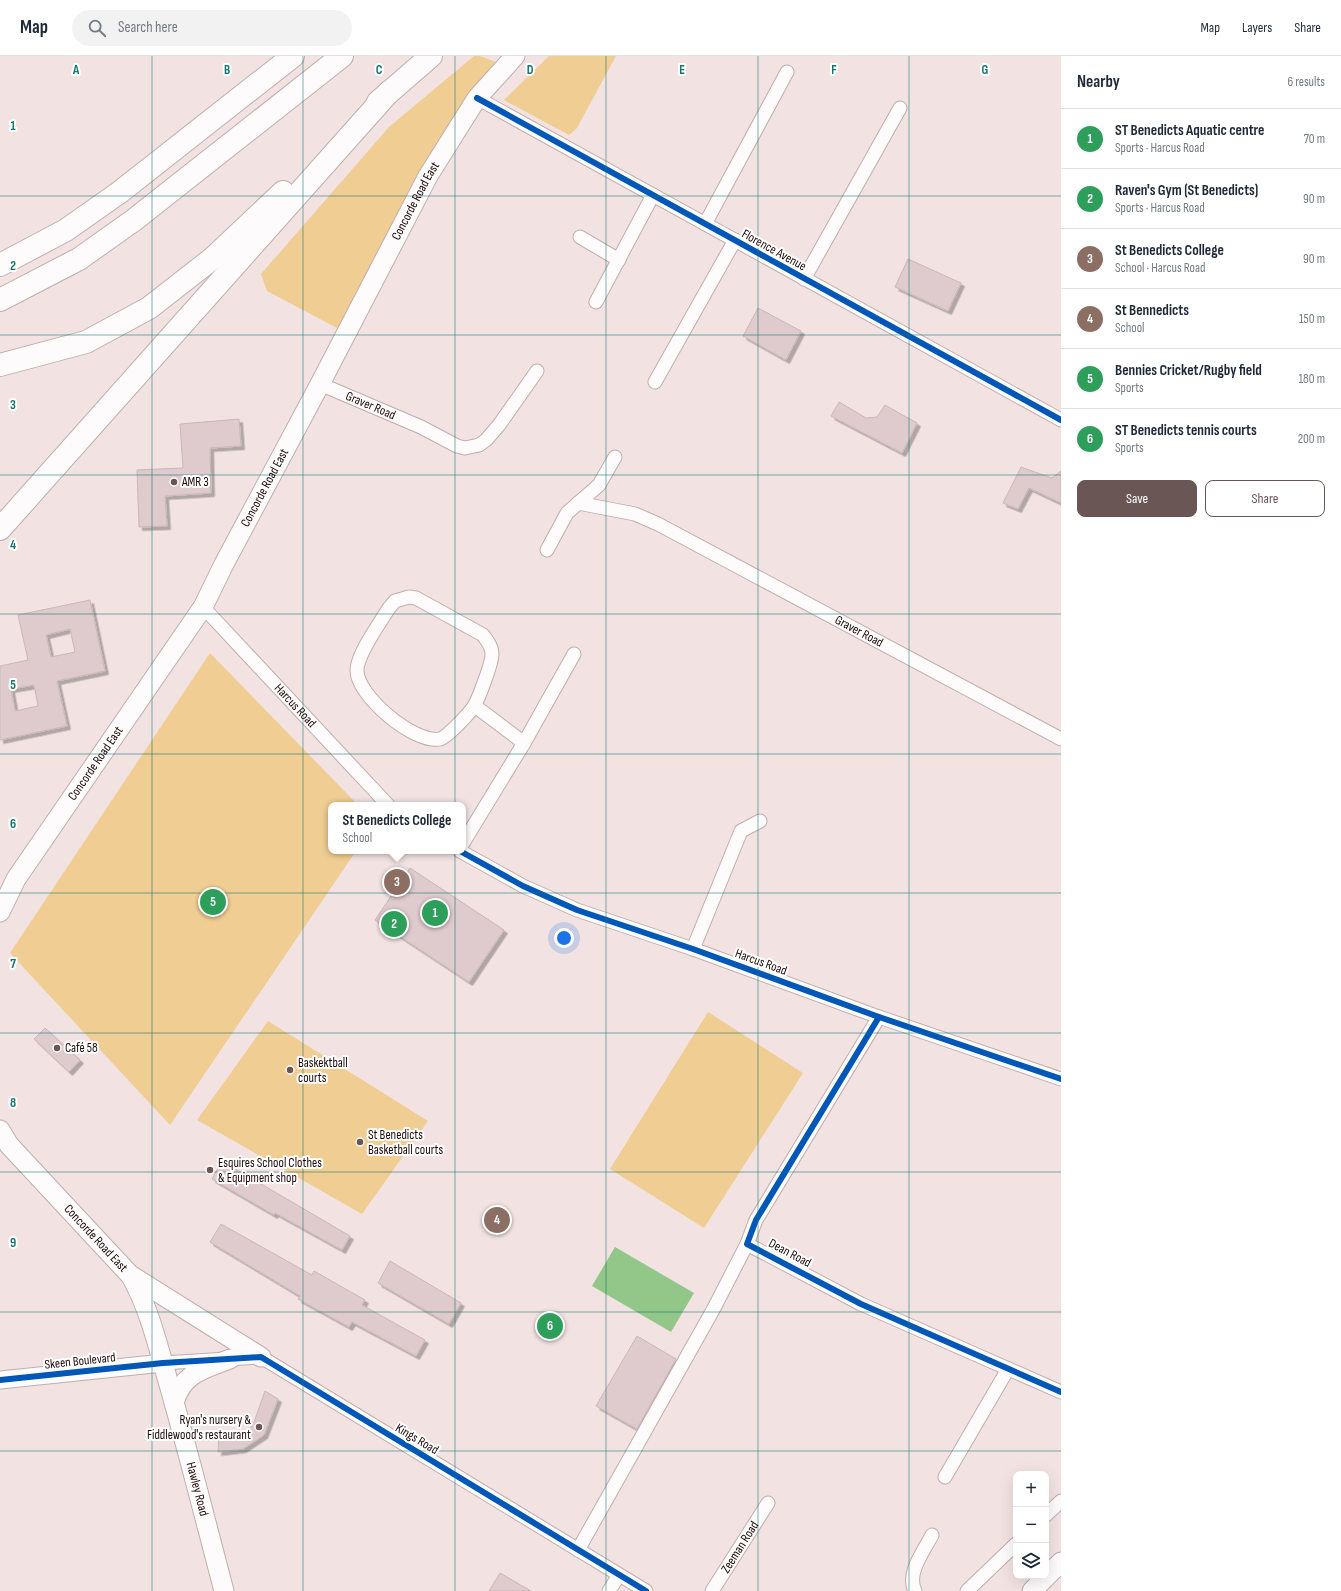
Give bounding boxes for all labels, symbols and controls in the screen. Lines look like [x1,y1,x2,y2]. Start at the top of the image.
search box [72,10,352,46]
text: Map [20,16,48,39]
icon: search [86,17,108,39]
text: Search here [118,18,178,37]
text: Map [1200,19,1220,36]
text: Layers [1242,19,1272,36]
text: Share [1294,19,1321,36]
text: A [72,62,80,78]
text: B [224,62,230,78]
text: C [376,62,383,78]
text: D [527,62,534,78]
text: E [679,62,685,78]
text: F [831,62,837,78]
text: G [982,62,989,78]
text: Nearby [1077,72,1120,92]
text: 6 results [1287,74,1325,90]
text: 1 [10,118,16,134]
text: ST Benedicts Aquatic centre [1115,121,1265,140]
text: 1 [1087,131,1093,147]
text: 70 m [1304,131,1325,147]
text: Sports · Harcus Road [1115,140,1205,156]
street label: Concorde Road East [388,159,443,243]
text: Raven's Gym (St Benedicts) [1115,181,1258,200]
text: 2 [1087,191,1093,207]
text: 90 m [1303,191,1325,207]
text: Sports · Harcus Road [1115,200,1205,216]
street label: Florence Avenue [739,226,809,274]
text: St Benedicts College [1115,241,1224,260]
text: 3 [1087,251,1093,267]
text: 90 m [1303,251,1325,267]
text: 2 [10,258,16,274]
text: School · Harcus Road [1115,260,1205,276]
text: St Bennedicts [1115,301,1189,320]
text: 4 [1087,311,1093,327]
text: 150 m [1299,311,1325,327]
text: School [1115,320,1145,336]
text: Bennies Cricket/Rugby field [1115,361,1262,380]
text: 5 [1087,371,1093,387]
text: 180 m [1299,371,1325,387]
text: Sports [1115,380,1144,396]
street label: Graver Road [343,388,398,423]
text: 3 [10,397,16,413]
text: ST Benedicts tennis courts [1115,421,1257,440]
text: 6 [1087,431,1093,447]
text: 200 m [1298,431,1325,447]
text: Sports [1115,440,1144,456]
street label: Concorde Road East [237,446,292,530]
place label: AMR 3 [181,474,209,490]
marker: AMR 3 [169,477,179,487]
button: Save [1077,480,1197,517]
button: Share [1205,480,1325,517]
text: 4 [10,537,16,553]
street label: Graver Road [832,612,886,651]
text: 5 [10,677,16,693]
street label: Harcus Road [271,680,320,731]
street label: Concorde Road East [64,723,127,804]
popup [328,802,466,854]
text: St Benedicts College [343,811,451,830]
text: 6 [10,816,16,832]
text: School [343,830,372,846]
pin: 3 [384,867,410,897]
pin: 5 [200,887,226,917]
pin: 1 [422,898,448,928]
pin: 2 [381,909,407,939]
your location [554,928,574,948]
street label: Harcus Road [733,945,789,979]
text: 7 [10,956,16,972]
place label: Café 58 [65,1040,98,1056]
marker: Café 58 [52,1043,62,1053]
place label: Baskektball courts [298,1055,348,1086]
marker: Baskektball courts [285,1065,295,1075]
text: 8 [10,1095,16,1111]
place label: St Benedicts Basketball courts [368,1127,443,1158]
marker: St Benedicts Basketball courts [355,1137,365,1147]
place label: Esquires School Clothes & Equipment shop [218,1155,322,1186]
marker: Esquires School Clothes & Equipment shop [205,1165,215,1175]
street label: Concorde Road East [61,1201,131,1275]
pin: 4 [484,1205,510,1235]
text: 9 [10,1235,16,1251]
street label: Dean Road [766,1235,814,1271]
pin: 6 [537,1311,563,1341]
street label: Skeen Boulevard [44,1349,116,1373]
place label: Ryan's nursery & Fiddlewood's restaurant [147,1412,251,1443]
street label: Kings Road [393,1420,441,1458]
marker: Ryan's nursery & Fiddlewood's restaurant [254,1422,264,1432]
street label: Hawley Road [183,1460,212,1518]
map controls [1013,1471,1049,1579]
button: + [1013,1471,1049,1507]
button: − [1013,1507,1049,1543]
street label: Zeeman Road [718,1518,762,1576]
button: layers [1013,1543,1049,1579]

